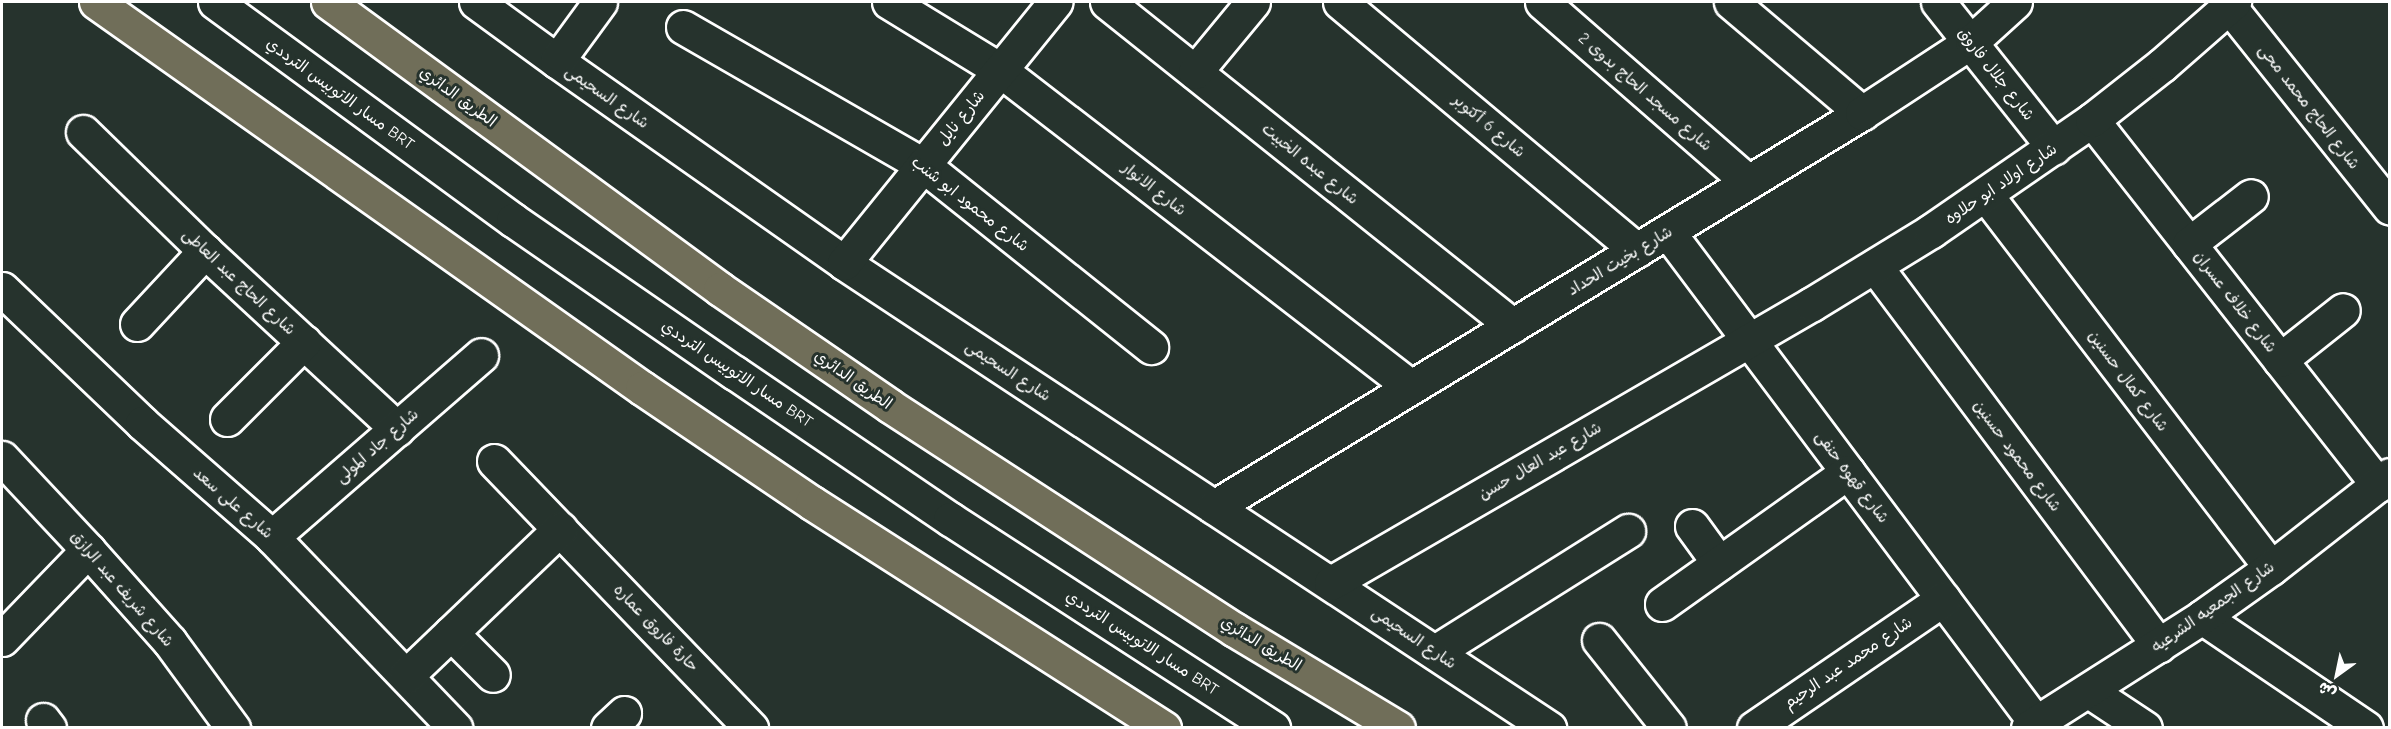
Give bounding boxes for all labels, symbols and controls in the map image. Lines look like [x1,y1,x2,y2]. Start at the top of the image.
street label: شارع جلال فاروق [1954,24,2038,124]
street label: شارع مسجد الحاج بدوى 2 [1574,29,1716,155]
street label: مسار الاتوبيس الترددي BRT [262,34,418,154]
street label: شارع الحاج محمد محى [2254,41,2364,173]
street label: شارع السحيمى [562,61,652,133]
street label: الطريق الدائري [416,63,500,131]
street label: شارع نايل [933,87,989,149]
street label: شارع 6 أكتوبر [1449,90,1529,162]
street label: شارع عبده الخبيت [1258,119,1362,209]
street label: شارع اولاد ابو حلاوه [1941,139,2061,229]
street label: شارع محمود ابو شنب [907,152,1033,256]
street label: شارع الانوار [1118,158,1190,220]
street label: شارع بخيت الحداد [1564,222,1676,300]
street label: شارع الحاج عبد العاطى [179,225,299,339]
street label: شارع خلاف عسران [2189,247,2281,357]
street label: مسار الاتوبيس الترددي BRT [658,316,816,432]
street label: شارع كمال حسنين [2084,327,2172,435]
street label: شارع السحيمى [962,336,1054,406]
street label: الطريق الدائري [810,346,896,414]
street label: شارع محمود حسنين [1969,396,2065,516]
street label: شارع جاد المولى [332,405,422,487]
street label: شارع عبد العال حسن [1475,418,1605,504]
street label: شارع قهوه حنفى [1811,427,1893,527]
street label: شارع على سعد [189,463,277,543]
street label: شارع شريف عبد الرازق [66,527,178,651]
street label: شارع الجمعيه الشرعيه [2148,557,2278,657]
street label: حارة فاروق عماره [609,580,703,676]
street label: مسار الاتوبيس الترددي BRT [1062,586,1222,700]
street label: شارع السحيمى [1368,603,1460,673]
street label: الطريق الدائري [1217,612,1305,676]
street label: شارع محمد عبد الرحيم [1780,613,1916,713]
north arrow [2307,645,2367,705]
text: ش [2315,678,2339,702]

